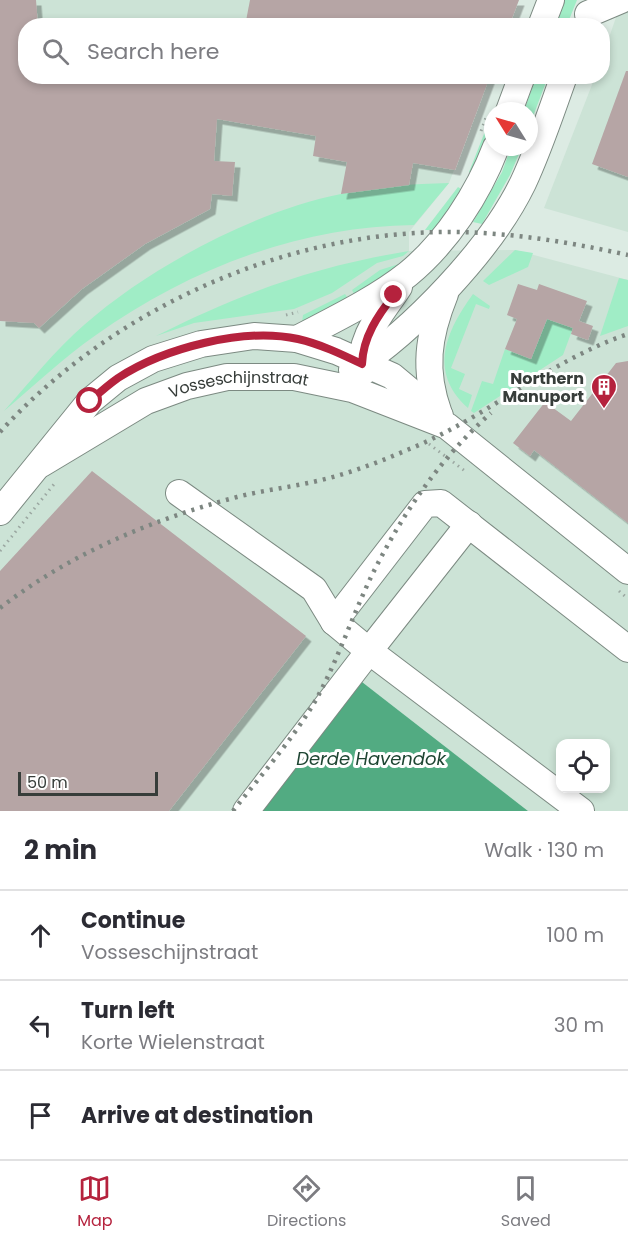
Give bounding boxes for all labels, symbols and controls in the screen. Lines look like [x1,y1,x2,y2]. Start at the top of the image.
search box [18,18,610,84]
icon: search [39,35,72,68]
text: Search here [87,36,220,67]
north arrow [484,102,538,156]
route end [380,281,406,307]
street label: Vosseschijnstraat [165,365,311,403]
place label: Northern Manuport [502,367,584,408]
building icon: Northern Manuport [589,372,619,410]
route start [76,387,102,413]
map controls [556,739,610,793]
button: locate [556,739,610,793]
water label: Derde Havendok [296,746,447,771]
scale bar [18,769,158,796]
text: 50 m [27,771,68,794]
text: 2 min [24,832,97,868]
text: Walk · 130 m [484,836,604,864]
text: Continue [81,905,185,936]
icon: ahead [24,919,57,952]
text: 100 m [547,921,604,949]
text: Vosseschijnstraat [81,938,258,966]
text: Turn left [81,995,175,1026]
icon: left [24,1009,57,1042]
text: 30 m [554,1011,604,1039]
text: Korte Wielenstraat [81,1028,265,1056]
icon: arrive [24,1099,57,1132]
text: Arrive at destination [81,1100,313,1131]
tab: Map [77,1172,113,1233]
tab: Directions [267,1172,346,1233]
tab: Saved [501,1172,551,1233]

